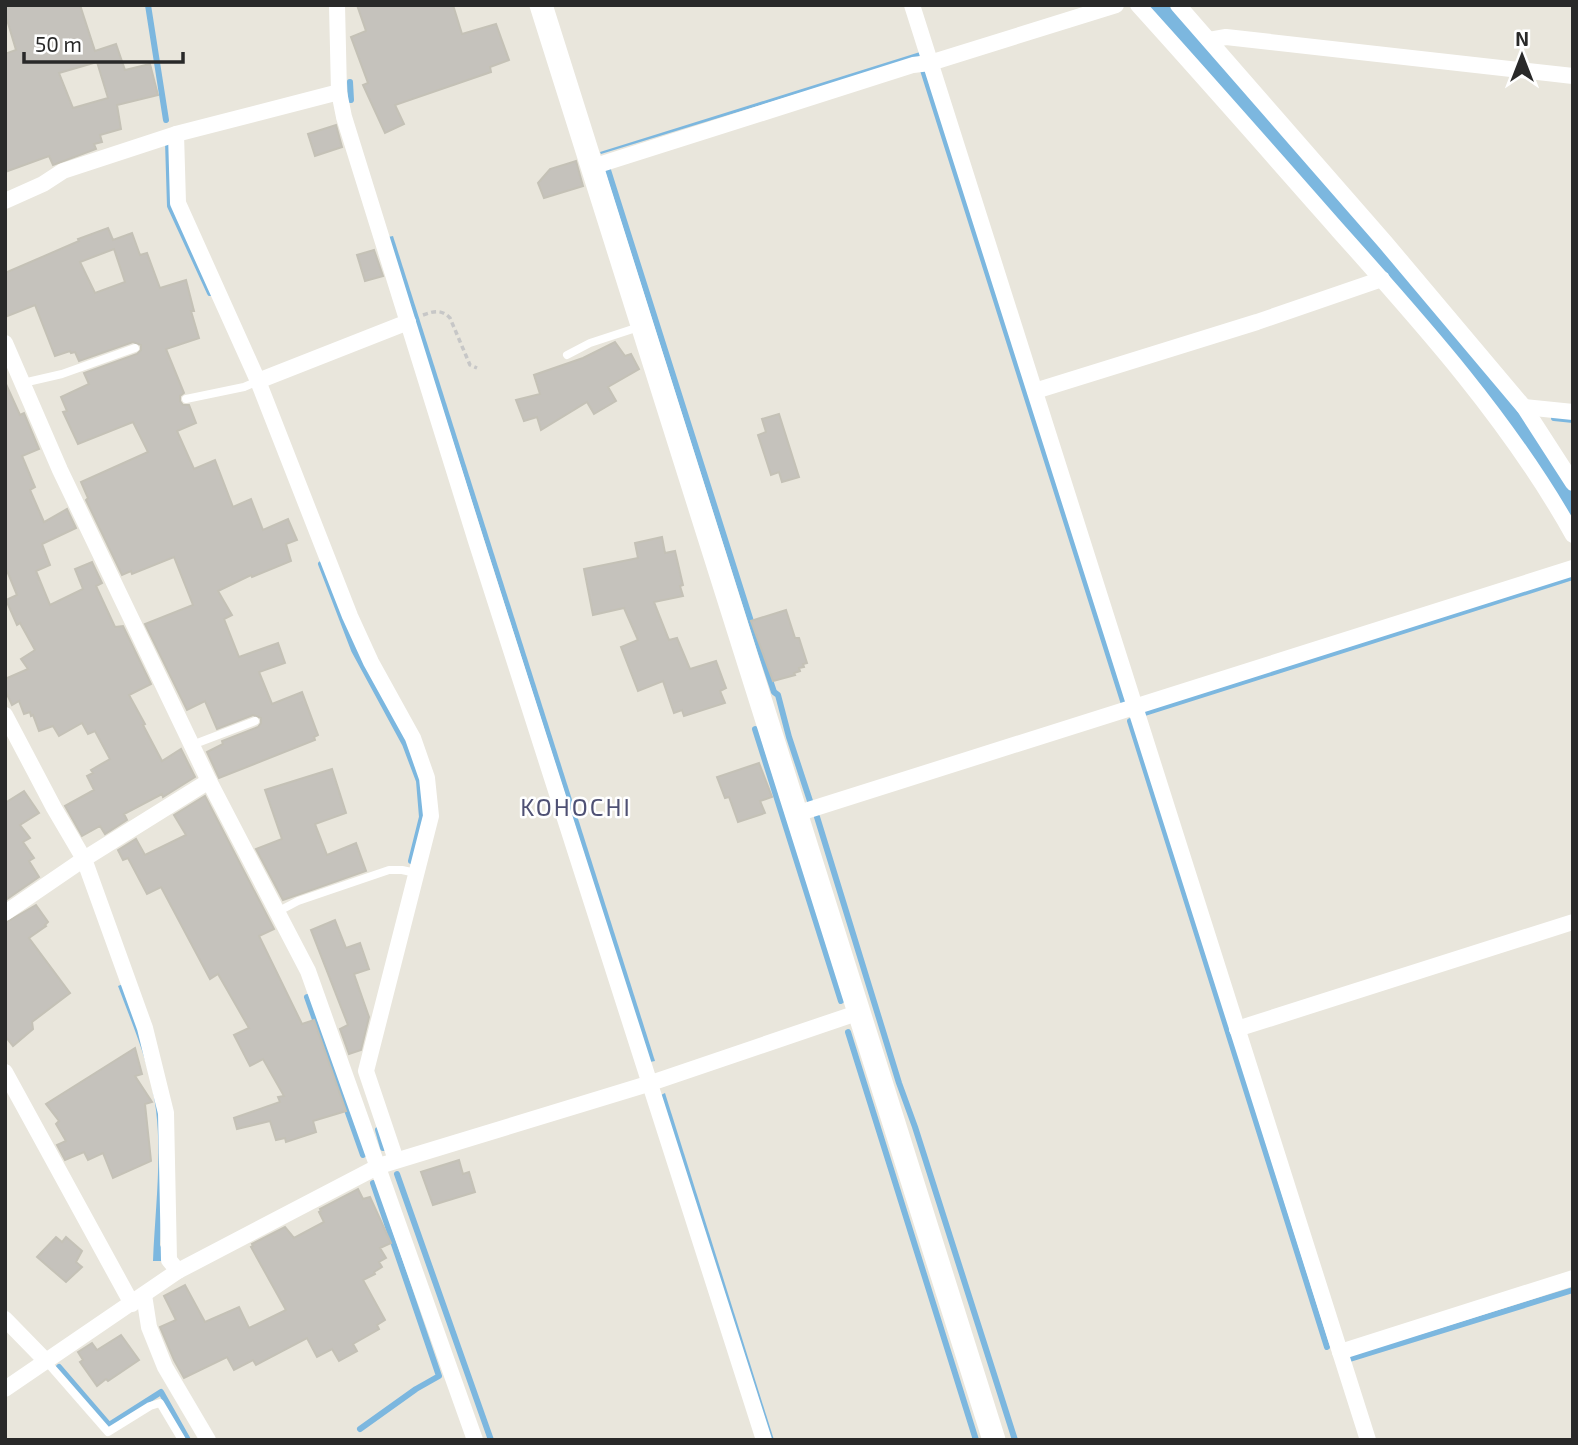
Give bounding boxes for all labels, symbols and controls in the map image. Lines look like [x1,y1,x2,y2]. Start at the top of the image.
scale bar [24,21,184,65]
north arrow [1487,21,1557,91]
text: N [1515,27,1529,50]
text: 50 m [35,31,82,56]
district label: KOHOCHI [520,792,632,821]

